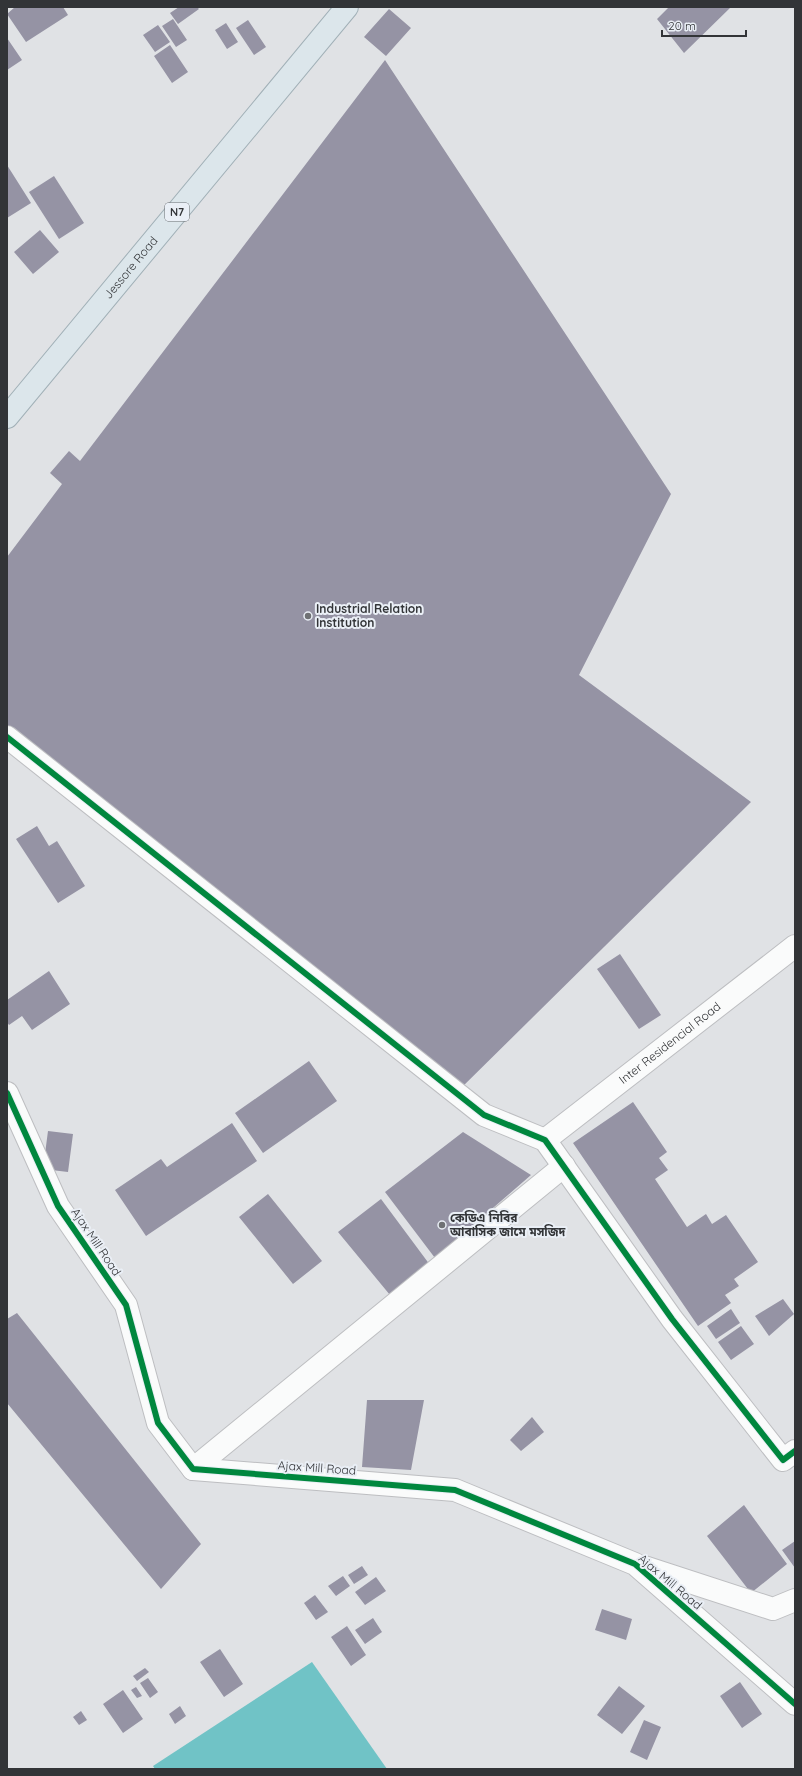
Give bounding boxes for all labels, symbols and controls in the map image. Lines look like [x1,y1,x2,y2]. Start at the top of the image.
scale bar [662,12,746,38]
text: 20 m [668,18,696,33]
road number: N7 [165,203,189,221]
street label: Jessore Road [100,233,161,302]
place label: Industrial Relation Institution [316,601,423,630]
marker: Industrial Relation Institution [303,611,313,621]
street label: Inter Residencial Road [616,999,723,1087]
street label: Ajax Mill Road [68,1205,125,1278]
place label: কেডিএ নিবির আবাসিক জামে মসজিদ [449,1210,566,1239]
marker: কেডিএ নিবির আবাসিক জামে মসজিদ [437,1220,447,1230]
street label: Ajax Mill Road [277,1457,357,1478]
street label: Ajax Mill Road [635,1551,705,1613]

